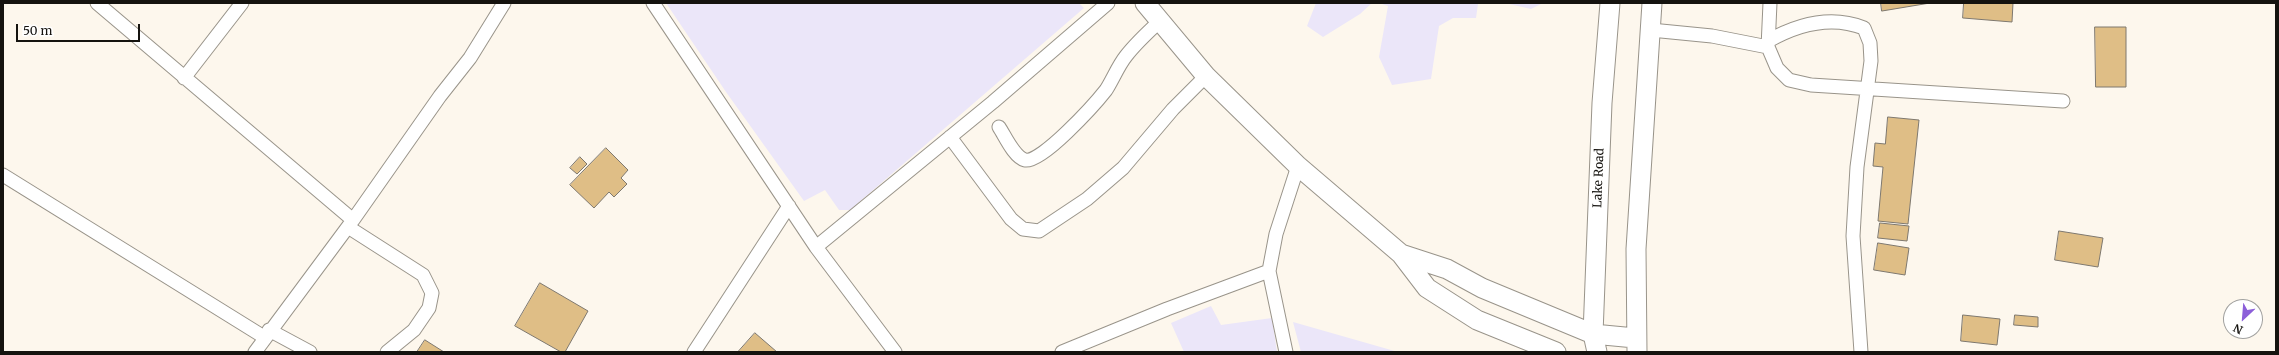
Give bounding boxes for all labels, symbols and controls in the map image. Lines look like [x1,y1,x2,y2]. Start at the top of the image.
scale bar [18,16,142,42]
text: 50 m [23,23,52,38]
street label: Lake Road [1591,148,1607,208]
north arrow [2223,299,2263,339]
text: N [2231,321,2245,337]

